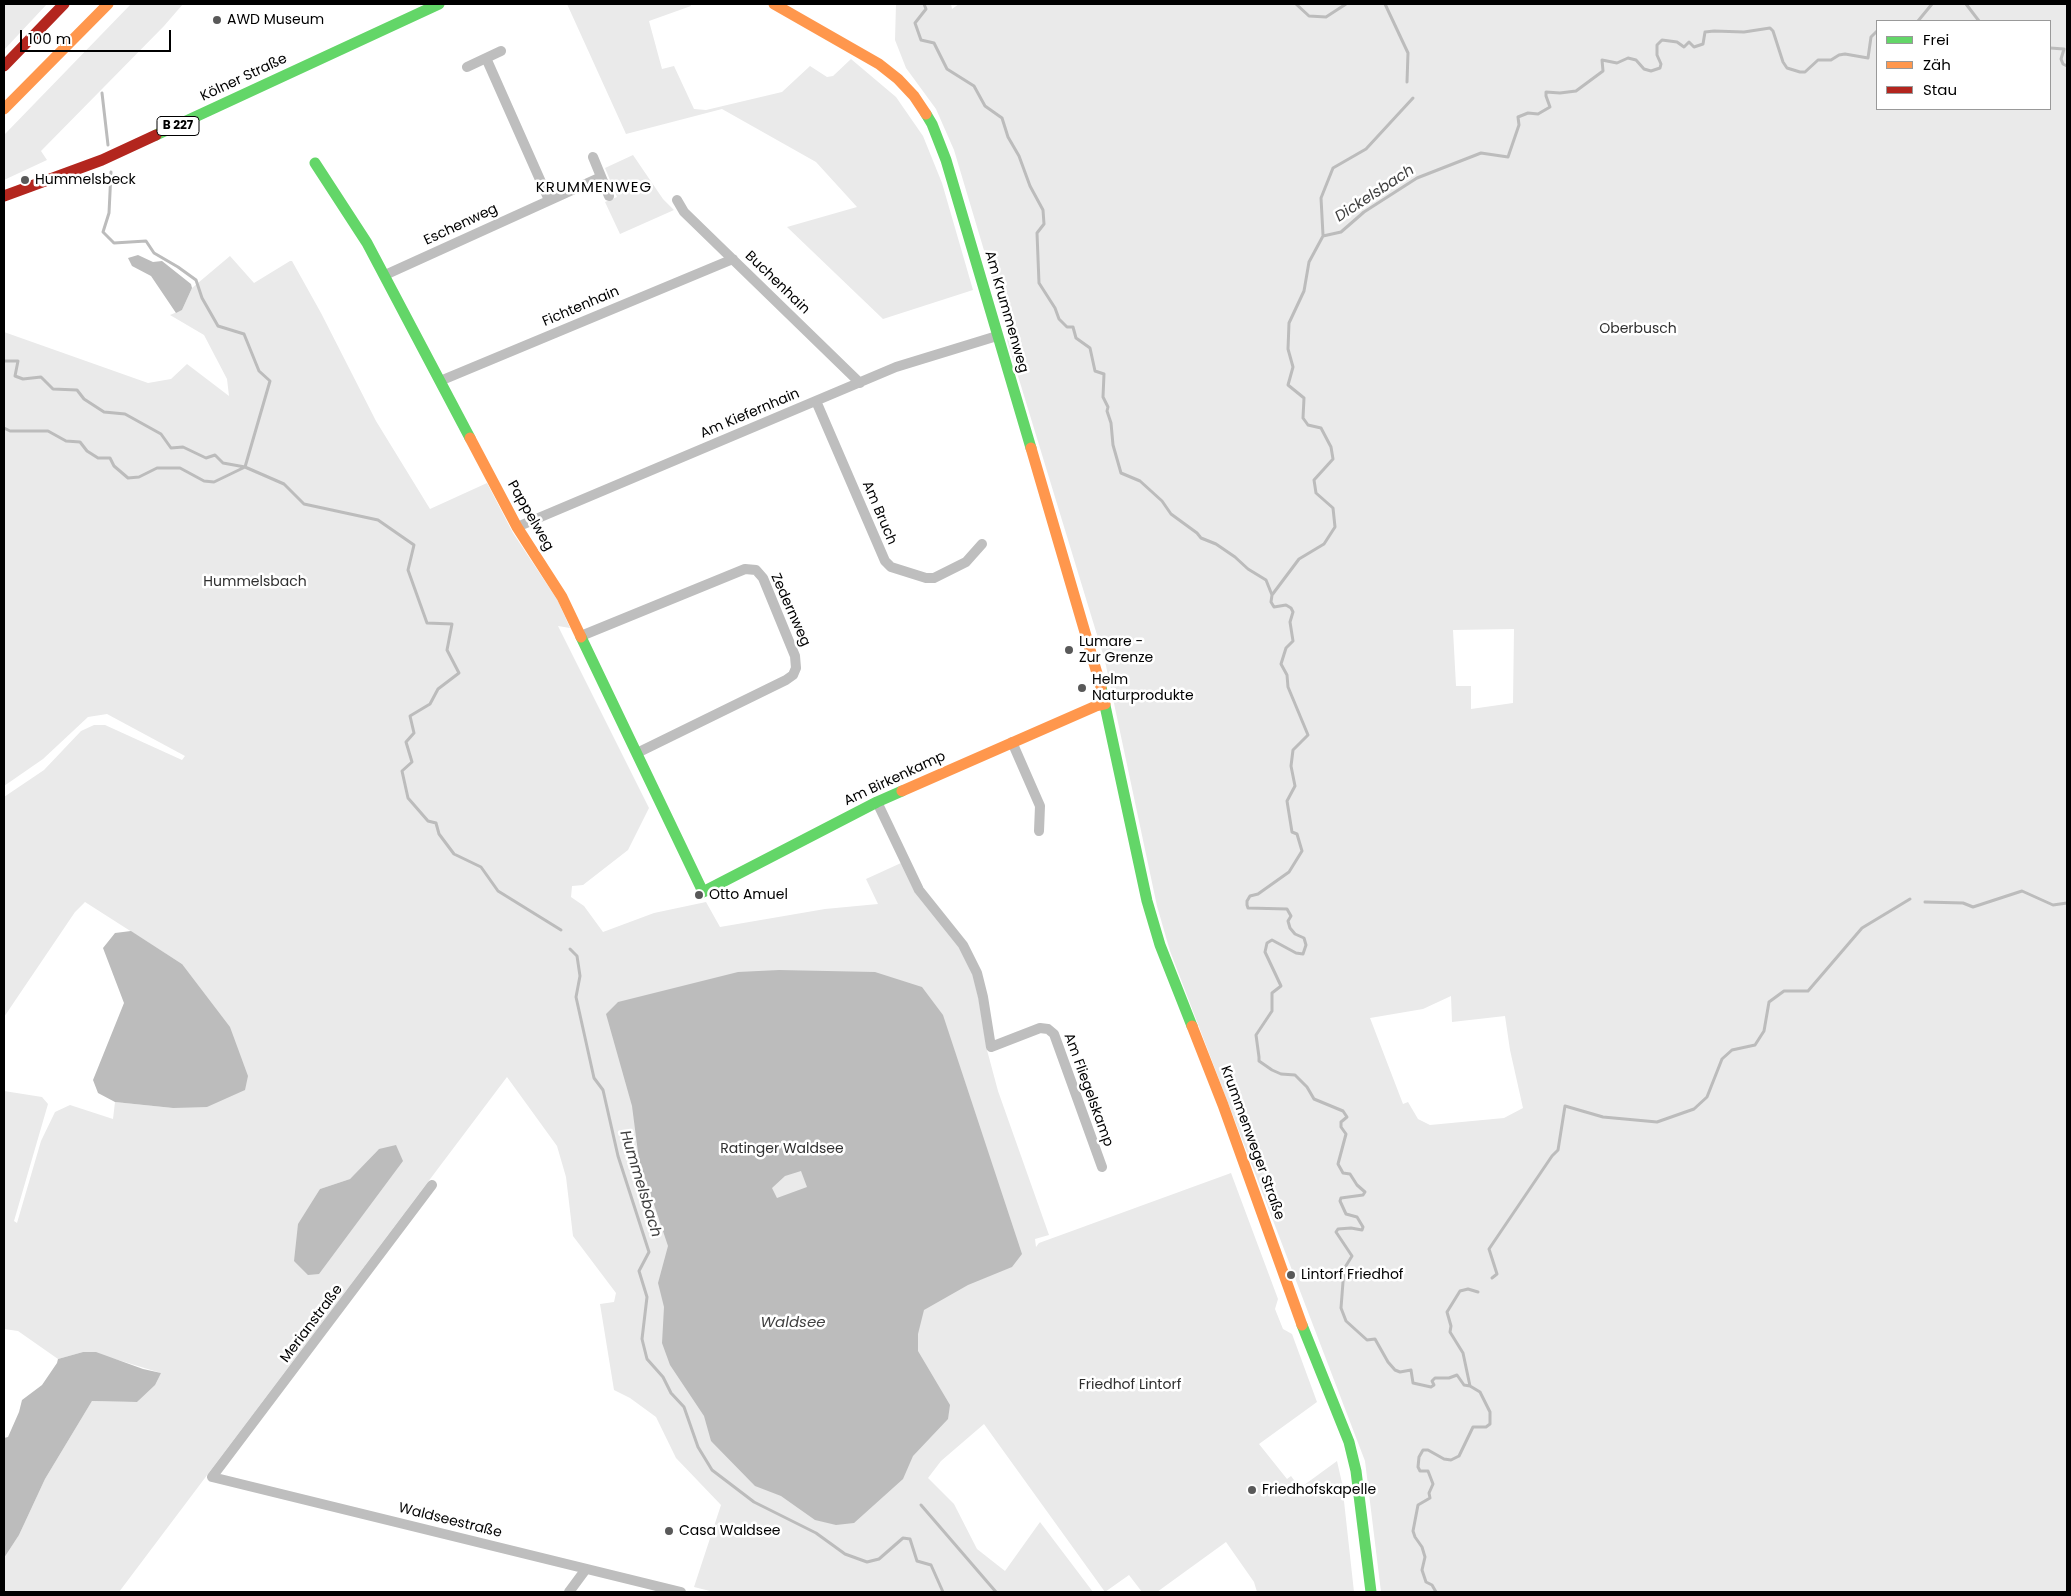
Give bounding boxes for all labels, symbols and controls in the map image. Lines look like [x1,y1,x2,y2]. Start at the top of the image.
place label: AWD Museum [227,12,324,28]
marker: AWD Museum [211,14,223,26]
scale bar [22,20,174,52]
legend [1876,20,2051,110]
text: 100 m [28,28,71,49]
text: Frei [1923,29,1949,50]
street label: Kölner Straße [198,51,290,105]
text: Zäh [1923,54,1951,75]
text: Stau [1923,79,1957,100]
road number: B 227 [157,116,199,136]
water label: Dickelsbach [1332,162,1418,226]
place label: Hummelsbeck [35,172,136,188]
marker: Hummelsbeck [19,174,31,186]
district label: KRUMMENWEG [535,179,653,197]
street label: Eschenweg [422,201,500,249]
street label: Buchenhain [741,248,813,318]
street label: Am Krummenweg [981,249,1031,375]
street label: Fichtenhain [540,283,622,331]
park label: Oberbusch [1599,321,1677,337]
street label: Am Kiefernhain [698,385,802,443]
street label: Pappelweg [503,478,557,554]
street label: Am Bruch [858,479,900,547]
street label: Zedernweg [766,571,814,649]
park label: Hummelsbach [203,574,307,590]
place label: Lumare - Zur Grenze [1079,634,1153,666]
marker: Lumare - Zur Grenze [1063,644,1075,656]
place label: Helm Naturprodukte [1092,672,1194,704]
marker: Helm Naturprodukte [1076,682,1088,694]
street label: Am Birkenkamp [841,748,949,810]
place label: Otto Amuel [709,887,788,903]
marker: Otto Amuel [693,889,705,901]
street label: Am Fliegelskamp [1060,1031,1116,1149]
street label: Krummenweger Straße [1216,1064,1288,1222]
water label: Hummelsbach [615,1128,665,1240]
park label: Ratinger Waldsee [720,1141,844,1157]
place label: Lintorf Friedhof [1301,1267,1403,1283]
marker: Lintorf Friedhof [1285,1269,1297,1281]
street label: Merianstraße [277,1282,347,1366]
water label: Waldsee [760,1314,826,1332]
park label: Friedhof Lintorf [1079,1377,1181,1393]
place label: Friedhofskapelle [1262,1482,1376,1498]
marker: Friedhofskapelle [1246,1484,1258,1496]
street label: Waldseestraße [397,1500,503,1542]
place label: Casa Waldsee [679,1523,780,1539]
marker: Casa Waldsee [663,1525,675,1537]

